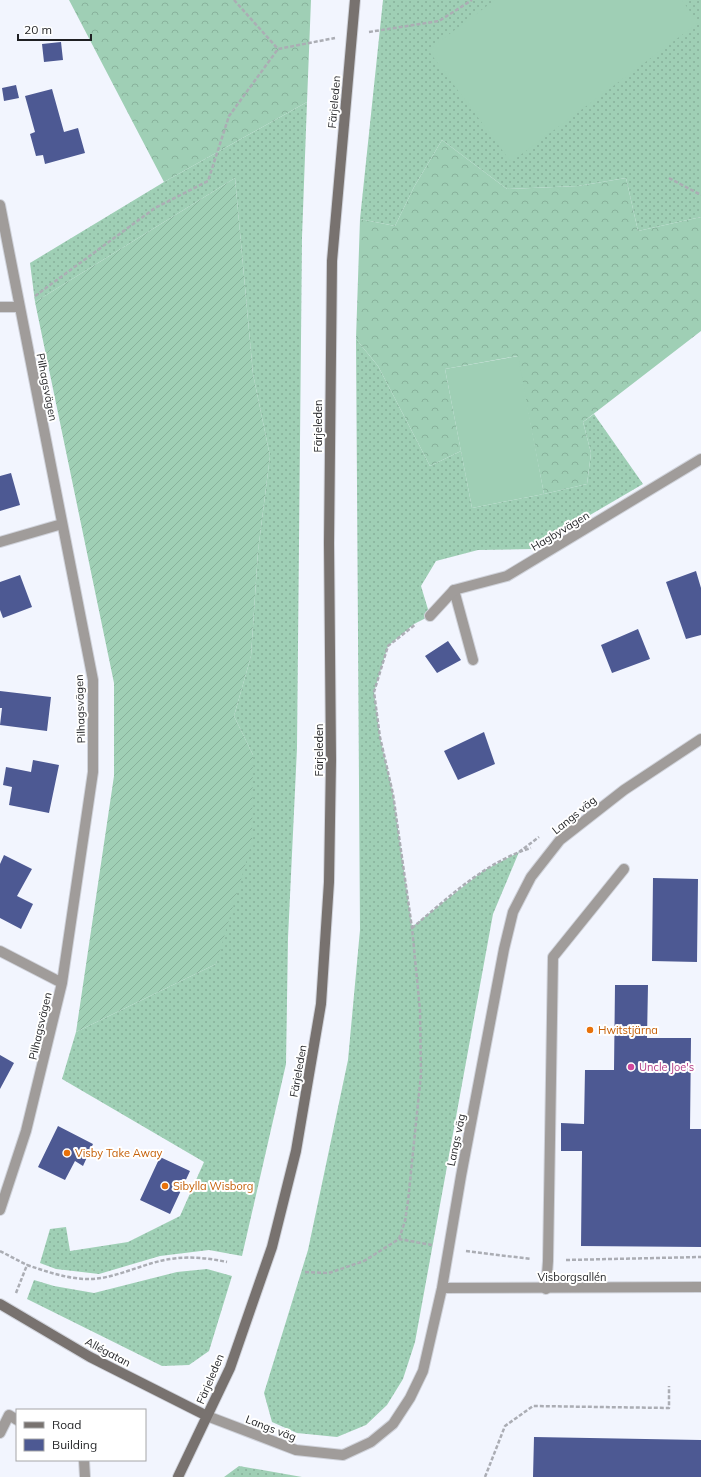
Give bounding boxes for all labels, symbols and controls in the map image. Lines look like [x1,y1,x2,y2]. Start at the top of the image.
scale bar [18,16,91,42]
text: 20 m [24,22,52,37]
street label: Färjeleden [325,75,343,129]
street label: Pilhagsvägen [34,352,60,422]
street label: Färjeleden [311,399,325,453]
street label: Hagbyvägen [528,508,592,554]
street label: Pilhagsvägen [72,674,88,744]
street label: Färjeleden [312,723,326,777]
street label: Langs väg [549,793,599,837]
street label: Pilhagsvägen [25,991,55,1061]
place label: Hwitstjärna [598,1023,658,1037]
marker: Hwitstjärna [585,1025,595,1035]
street label: Färjeleden [287,1044,309,1098]
place label: Uncle Joe's [639,1060,694,1074]
marker: Uncle Joe's [626,1062,636,1072]
street label: Langs väg [444,1113,468,1167]
place label: Visby Take Away [75,1146,163,1160]
marker: Visby Take Away [62,1148,72,1158]
place label: Sibylla Wisborg [173,1179,253,1193]
marker: Sibylla Wisborg [160,1181,170,1191]
street label: Visborgsallén [538,1270,606,1284]
street label: Allégatan [83,1334,133,1370]
street label: Färjeleden [193,1352,227,1406]
legend [16,1409,146,1461]
street label: Langs väg [244,1412,298,1444]
text: Road [52,1417,81,1432]
text: Building [52,1437,97,1452]

